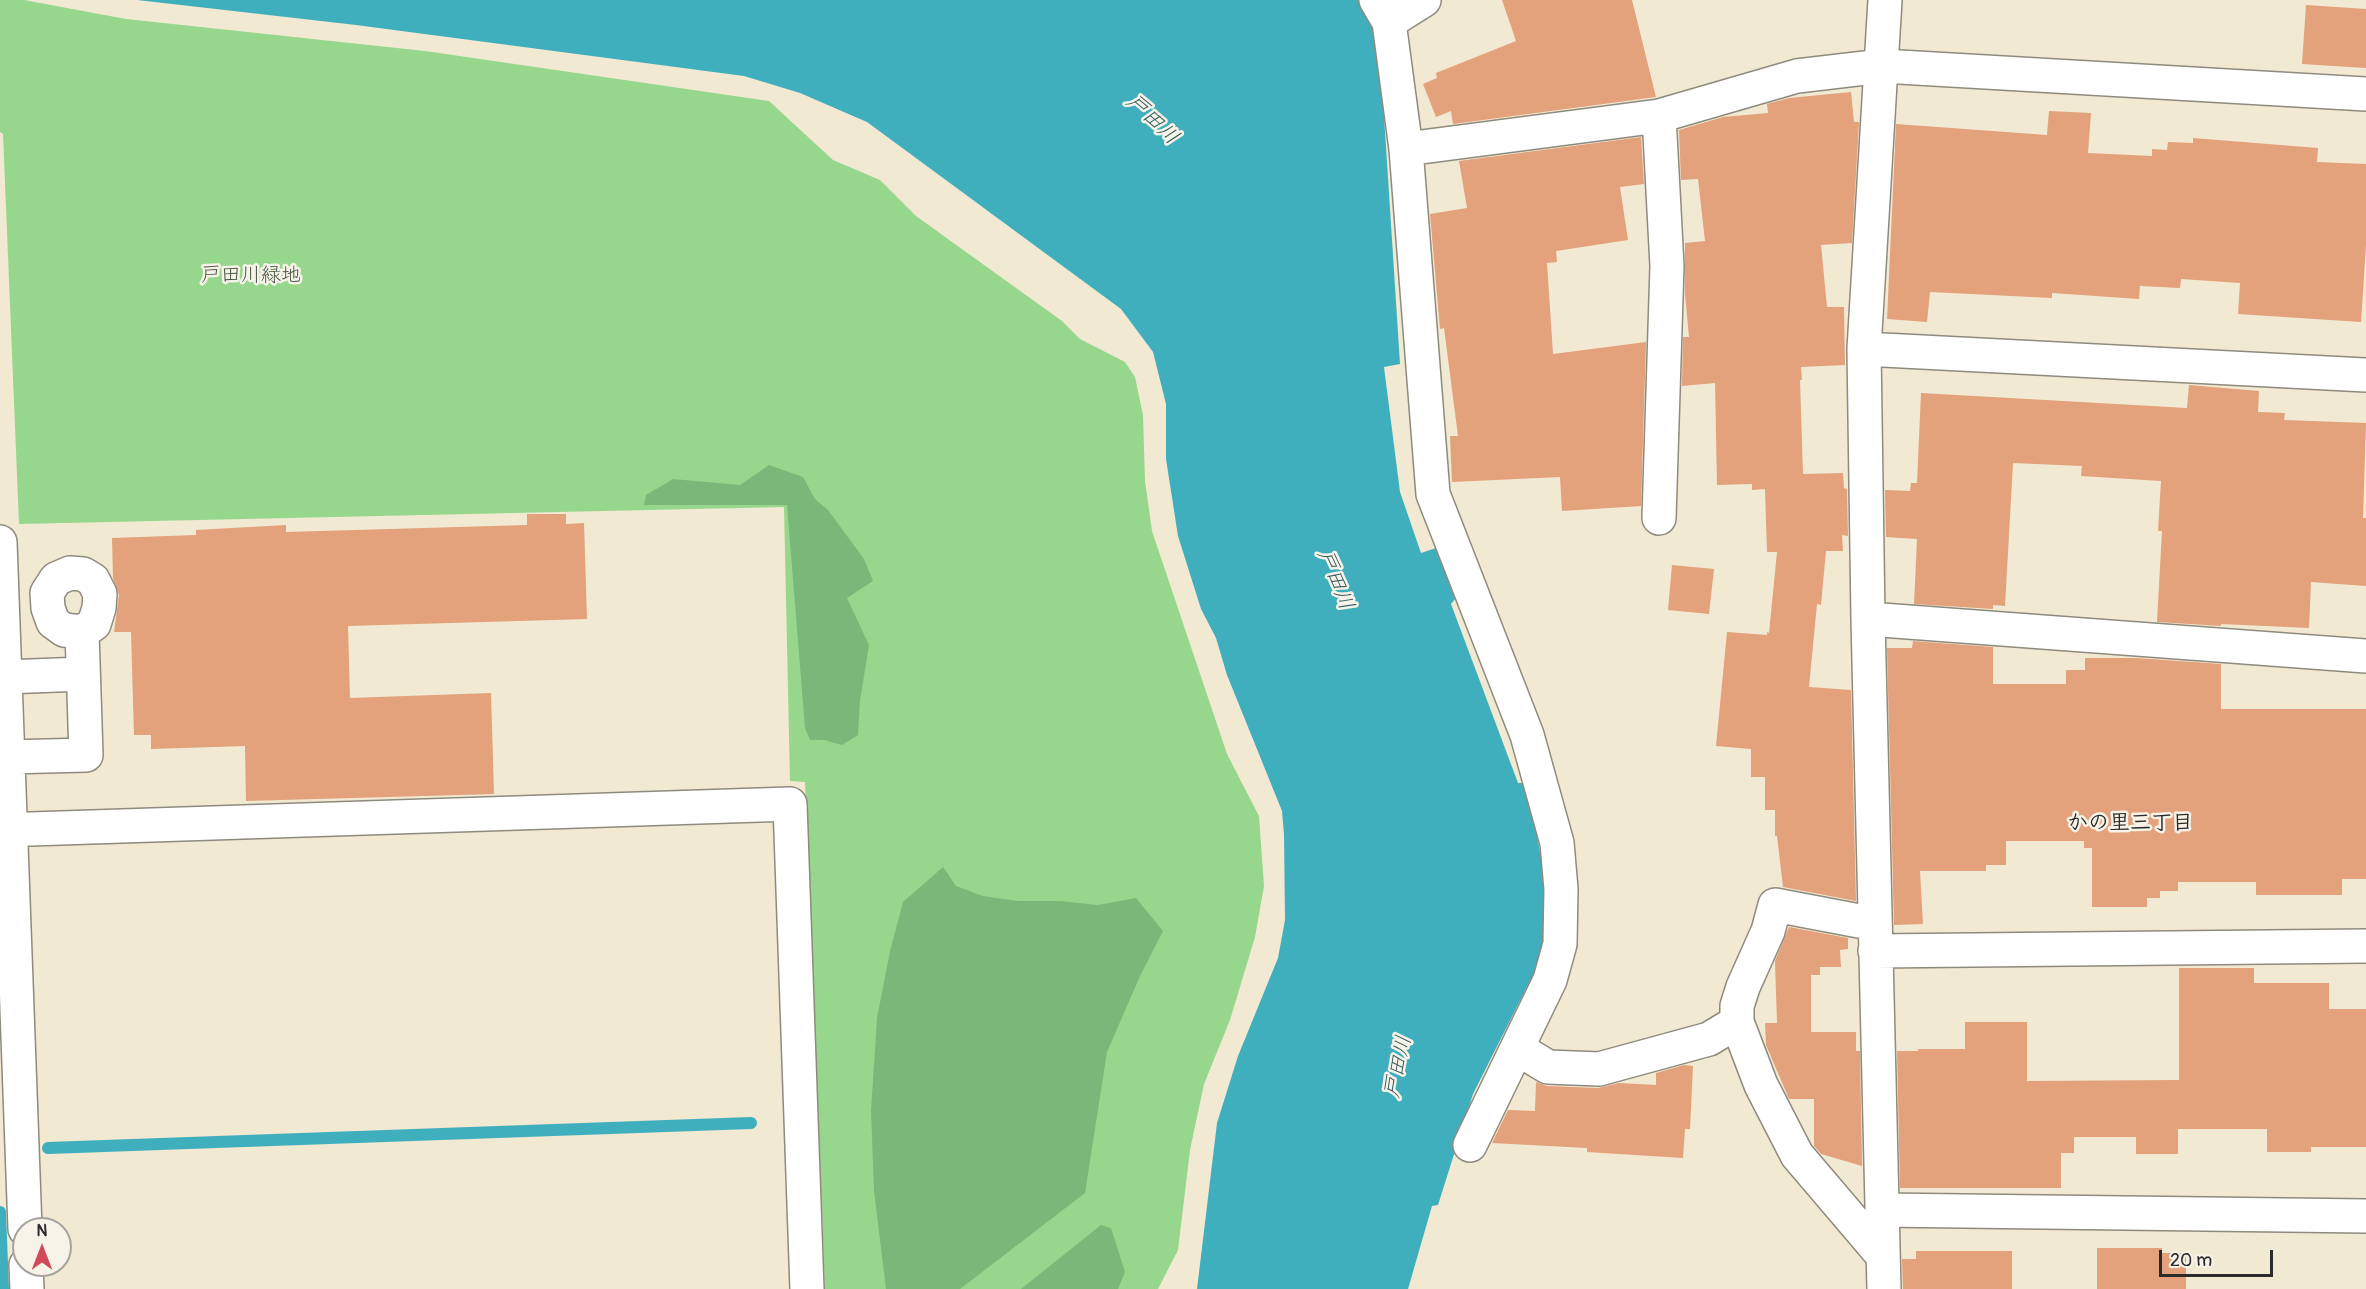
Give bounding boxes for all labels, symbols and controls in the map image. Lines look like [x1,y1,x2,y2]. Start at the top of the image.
water label: 戸田川 [1120,89,1184,151]
park label: 戸田川緑地 [201,264,301,288]
water label: 戸田川 [1312,546,1358,614]
district label: かの里三丁目 [2067,811,2193,837]
water label: 戸田川 [1380,1034,1418,1100]
north arrow [12,1217,72,1277]
text: N [37,1221,47,1241]
scale bar [2162,1238,2276,1276]
text: 20 m [2170,1249,2212,1272]

